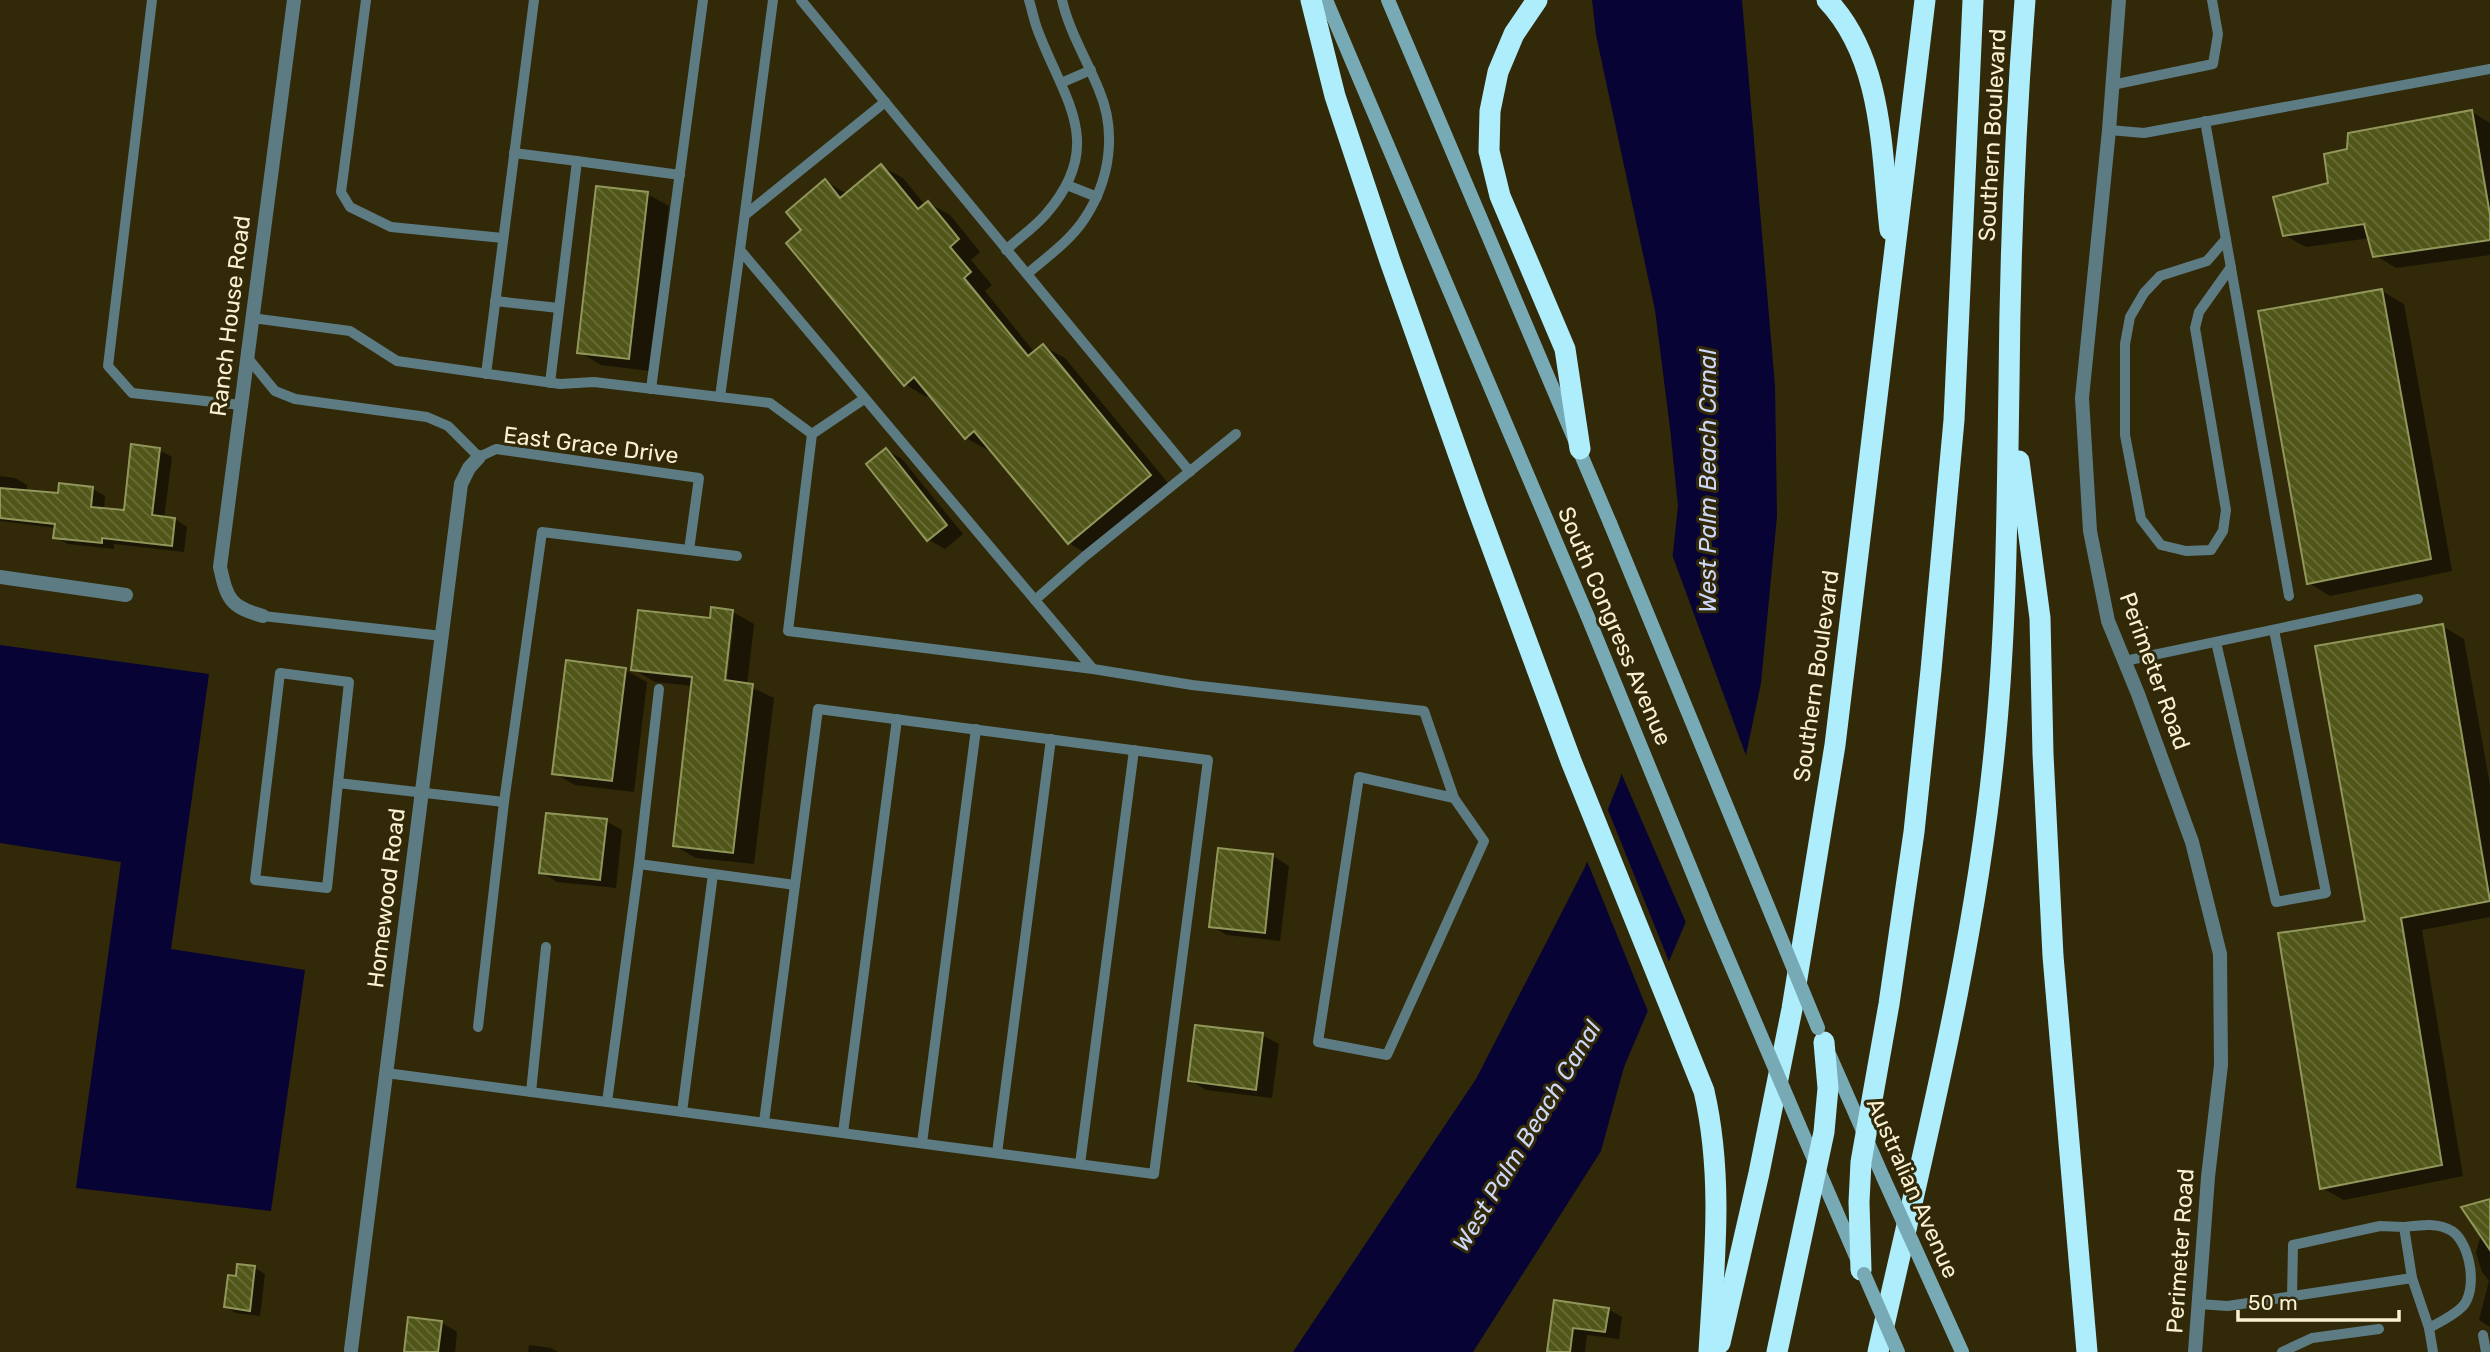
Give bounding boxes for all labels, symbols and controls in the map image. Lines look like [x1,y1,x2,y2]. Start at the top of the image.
street label: Southern Boulevard [1972,28,2012,242]
street label: Ranch House Road [204,214,256,418]
water label: West Palm Beach Canal [1694,348,1722,613]
street label: East Grace Drive [502,420,680,470]
street label: South Congress Avenue [1552,502,1678,750]
street label: Southern Boulevard [1787,568,1845,784]
street label: Perimeter Road [2114,589,2196,753]
street label: Homewood Road [361,806,411,990]
water label: West Palm Beach Canal [1447,1015,1608,1256]
street label: Australian Avenue [1861,1093,1965,1283]
street label: Perimeter Road [2160,1168,2200,1334]
scale bar [2238,1278,2399,1322]
text: 50 m [2248,1290,2298,1315]

